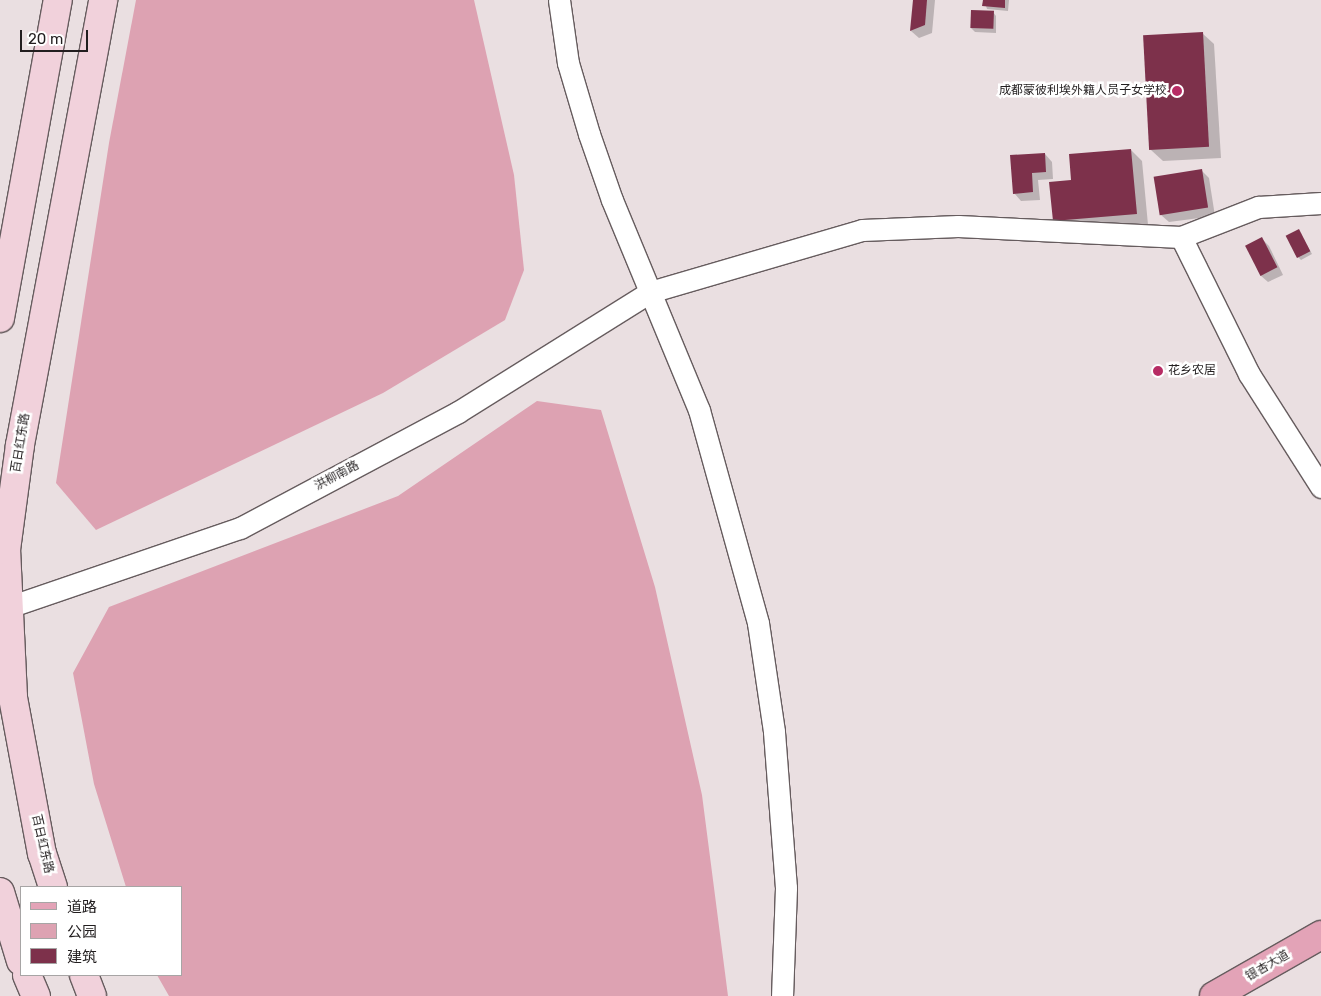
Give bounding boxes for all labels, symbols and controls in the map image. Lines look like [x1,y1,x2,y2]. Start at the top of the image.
scale bar [22,20,90,52]
text: 20 m [28,30,63,48]
place label: 成都蒙彼利埃外籍人员子女学校 [999,84,1167,98]
marker: 成都蒙彼利埃外籍人员子女学校 [1171,85,1183,97]
place label: 花乡农居 [1168,364,1216,378]
marker: 花乡农居 [1152,365,1164,377]
street label: 百日红东路 [9,412,33,474]
street label: 洪柳南路 [312,458,362,494]
street label: 百日红东路 [28,813,56,875]
legend [20,886,182,976]
text: 道路 [67,898,97,916]
text: 公园 [67,923,97,941]
text: 建筑 [67,948,97,966]
street label: 银杏大道 [1244,948,1292,984]

